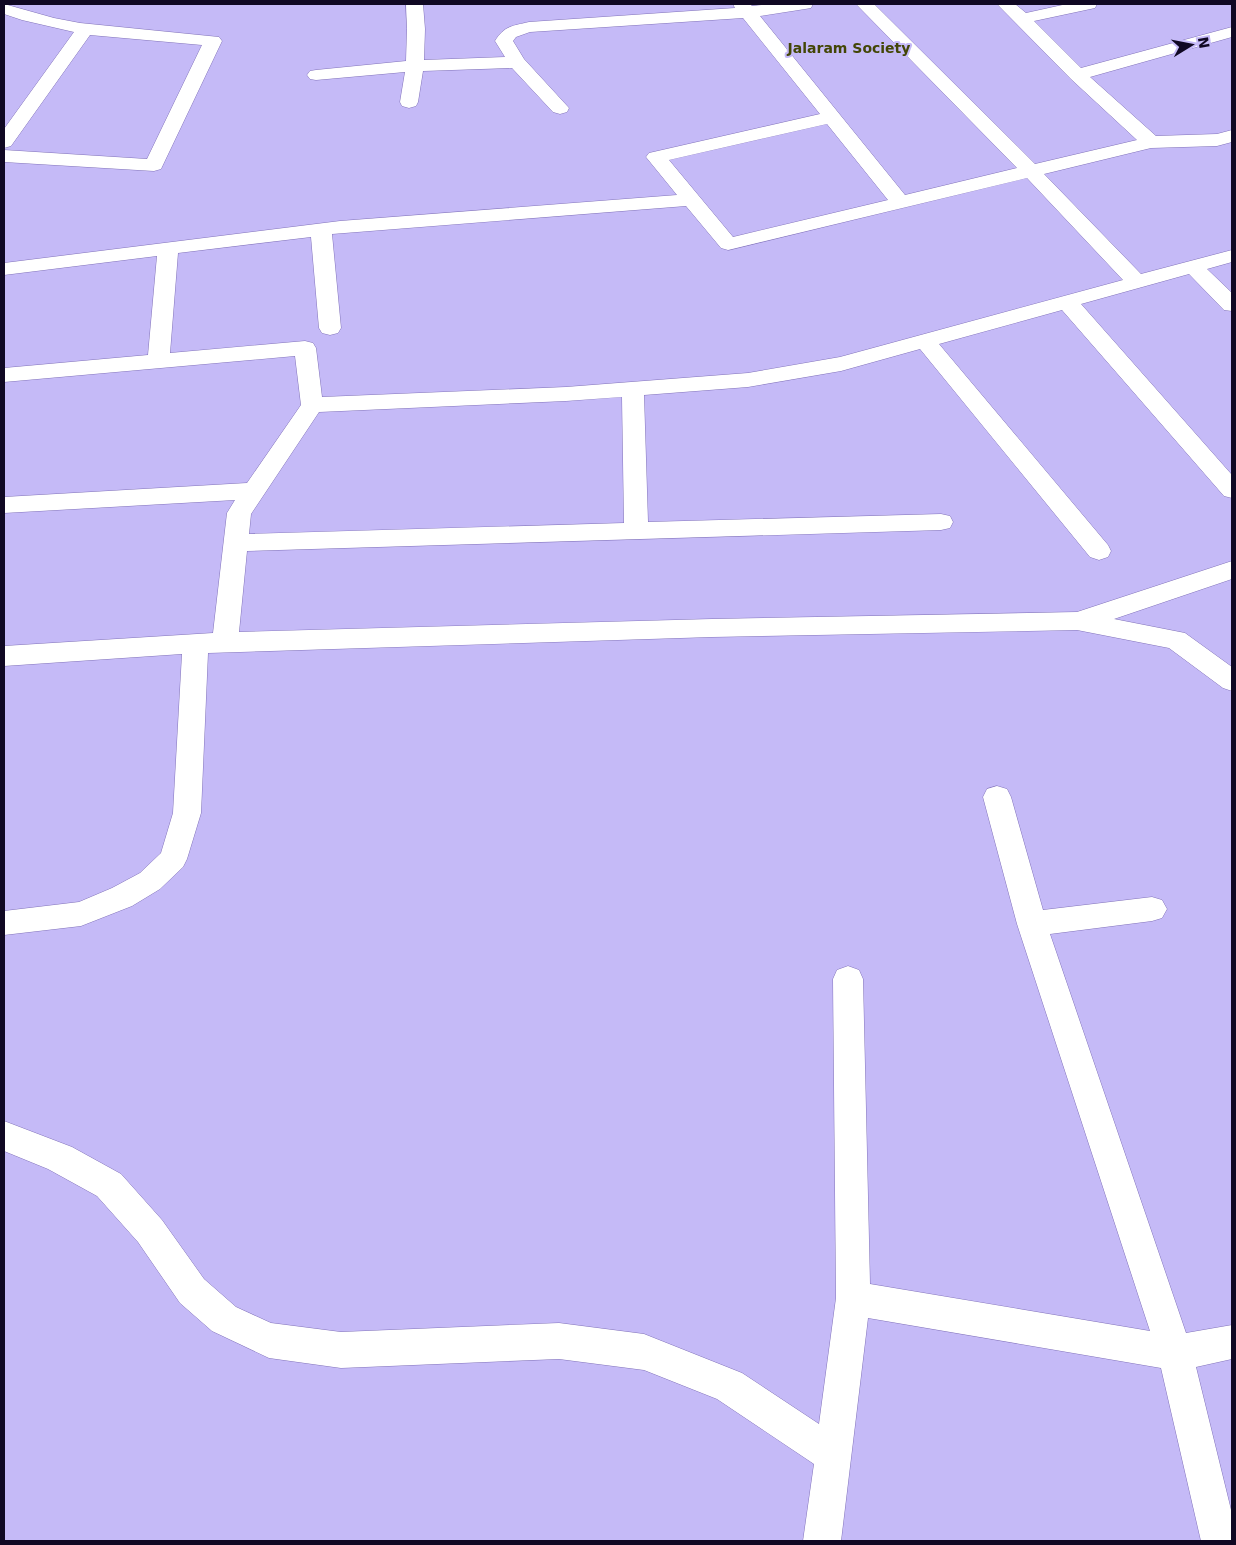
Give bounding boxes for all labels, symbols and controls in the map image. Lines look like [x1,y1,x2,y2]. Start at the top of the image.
north arrow [1166,20,1216,70]
text: N [1195,36,1213,50]
district label: Jalaram Society [787,40,910,56]

